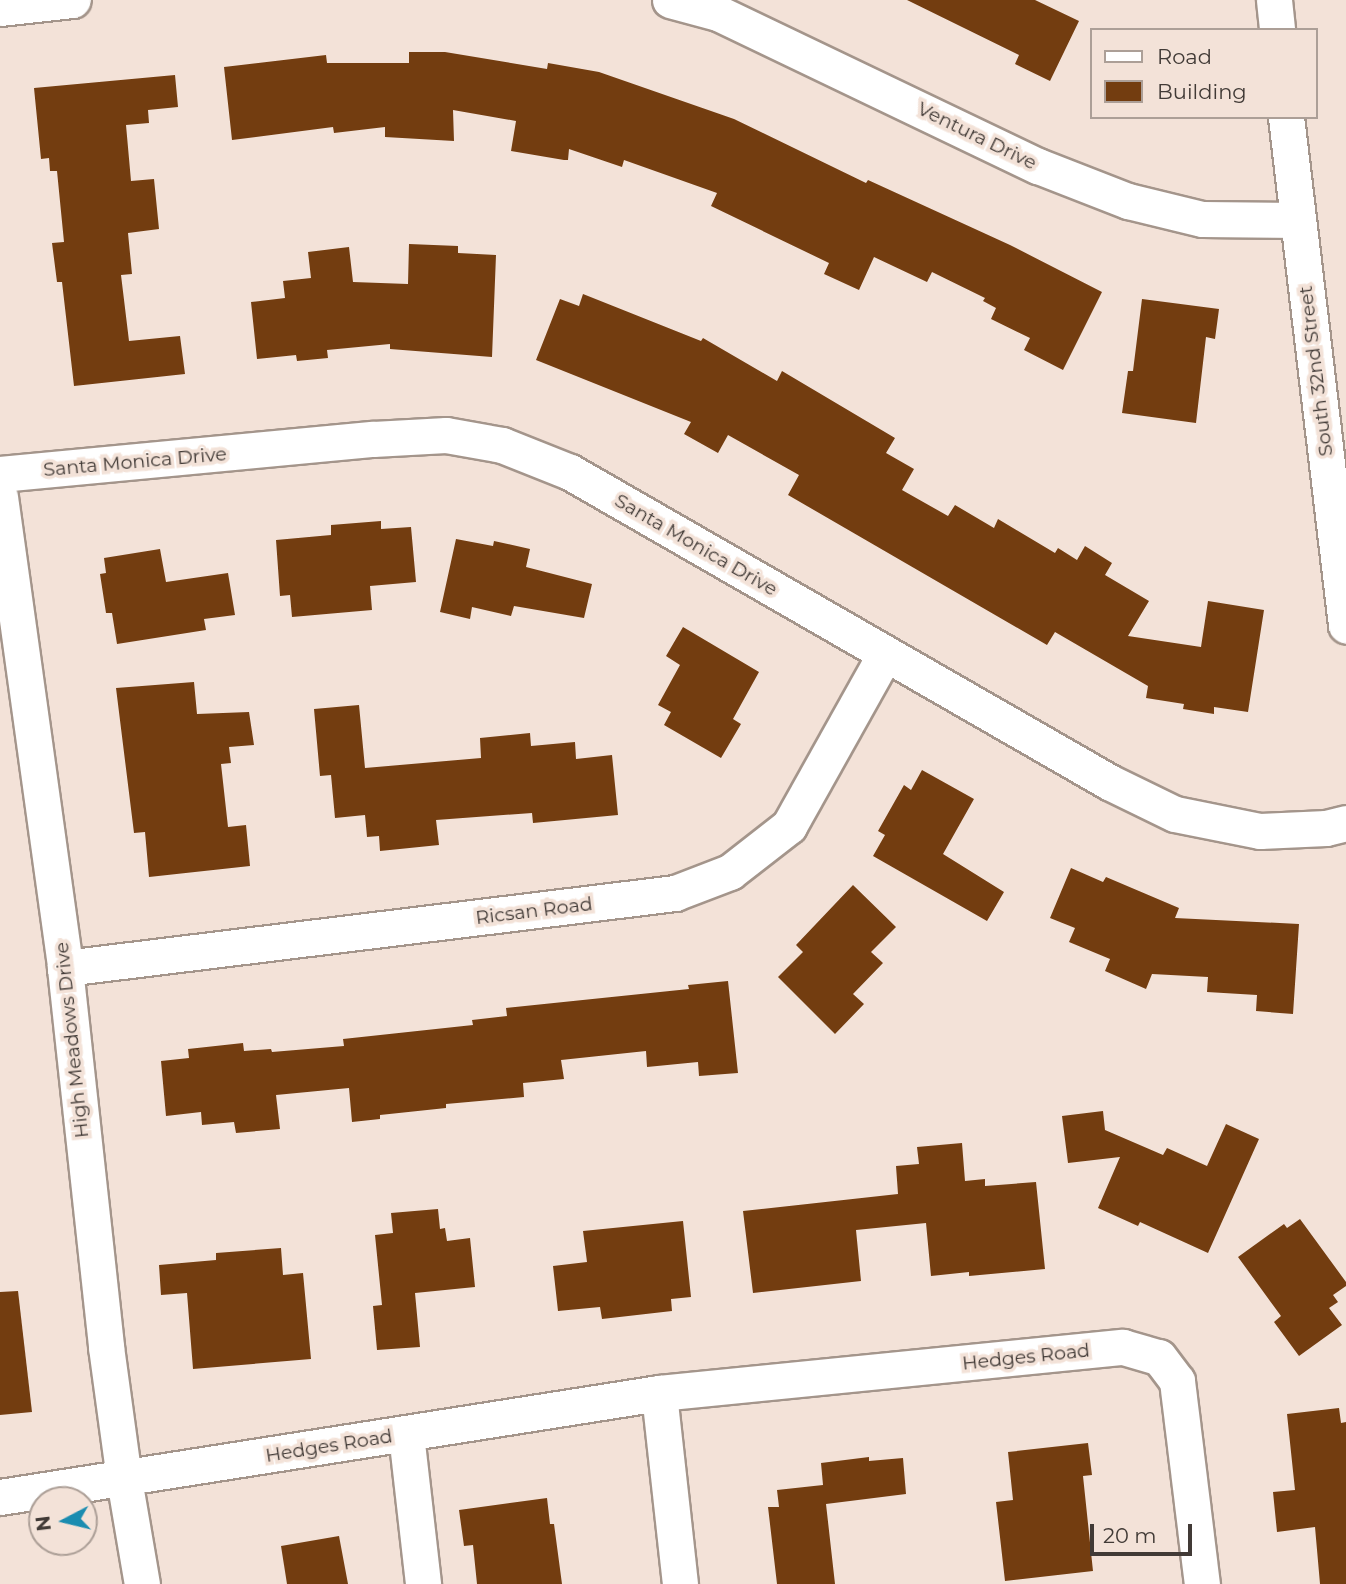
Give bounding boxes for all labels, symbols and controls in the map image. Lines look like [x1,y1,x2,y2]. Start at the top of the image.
legend [1090,28,1318,119]
text: Road [1157,44,1212,69]
text: Building [1157,79,1247,104]
street label: Ventura Drive [914,97,1040,175]
street label: South 32nd Street [1294,285,1338,457]
street label: Santa Monica Drive [42,443,228,481]
street label: Santa Monica Drive [611,489,781,601]
street label: Ricsan Road [474,893,594,929]
street label: High Meadows Drive [50,941,94,1139]
street label: Hedges Road [961,1339,1091,1375]
street label: Hedges Road [264,1425,394,1467]
north arrow [28,1486,98,1556]
scale bar [1094,1510,1196,1554]
text: N [31,1514,56,1532]
text: 20 m [1103,1523,1157,1548]

